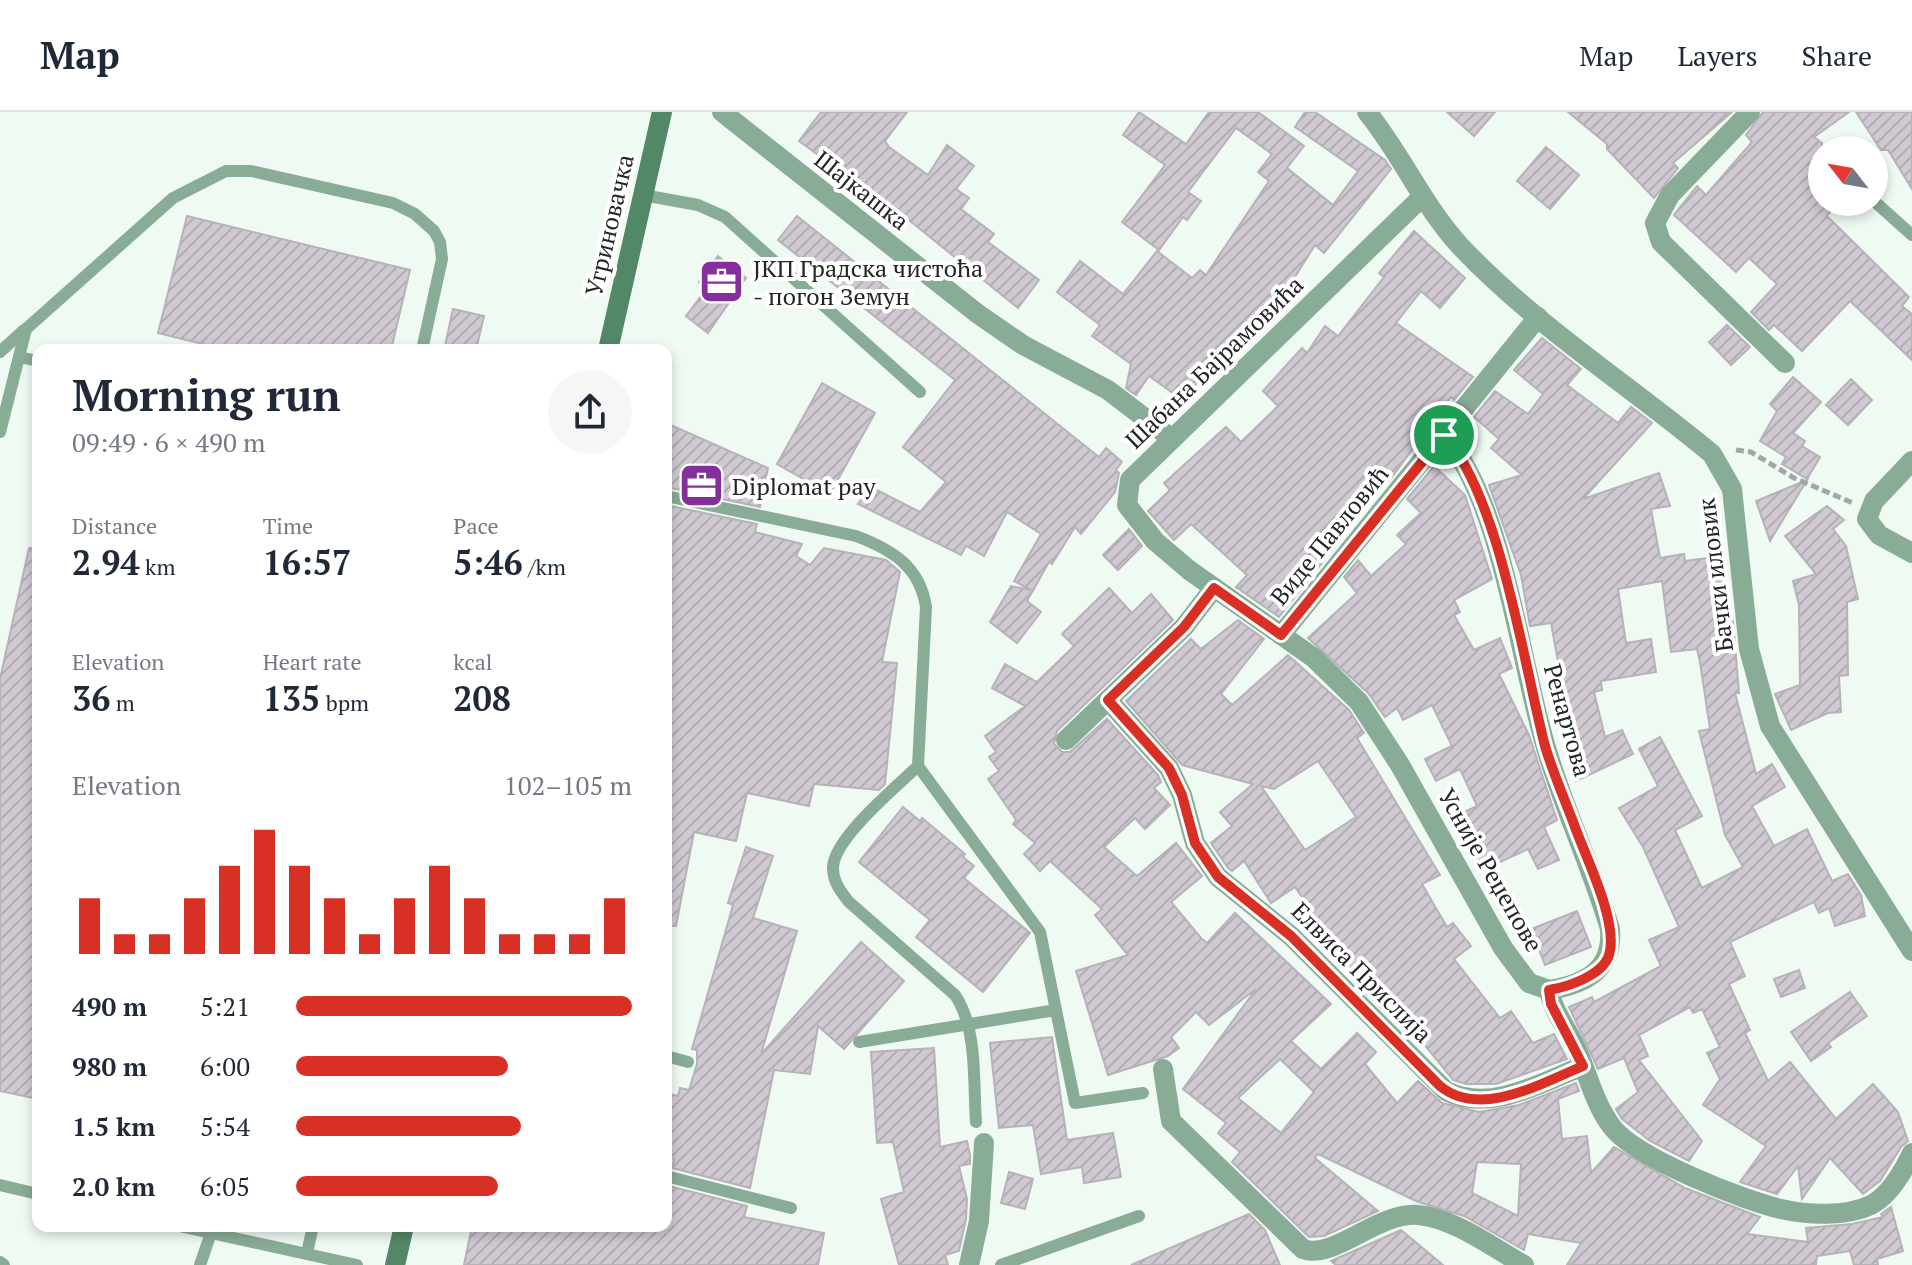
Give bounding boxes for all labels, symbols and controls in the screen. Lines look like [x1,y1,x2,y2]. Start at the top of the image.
text: Map [40,30,120,80]
text: Map [1579,37,1633,74]
text: Layers [1677,37,1758,74]
text: Share [1802,37,1872,74]
north arrow [1808,136,1888,216]
map controls [1808,136,1888,216]
street label: Шајкашка [808,143,916,237]
street label: Угриновачка [577,151,641,299]
place label: ЈКП Градска чистоћа - погон Земун [753,252,983,312]
office icon: ЈКП Градска чистоћа - погон Земун [698,258,746,306]
street label: Шабана Бајрамовића [1118,269,1310,455]
text: Morning run [72,365,341,424]
button: share [548,370,632,454]
pin [1410,401,1478,469]
icon: arrive [1422,413,1466,457]
text: 09:49 · 6 × 490 m [72,425,266,459]
street label: Виде Павловић [1263,459,1395,611]
office icon: Diplomat pay [677,462,725,510]
place label: Diplomat pay [732,470,877,502]
street label: Бачки иловик [1690,496,1740,654]
text: Distance [72,511,157,540]
text: Time [263,511,313,540]
text: Pace [453,511,498,540]
text: 2.94 [72,540,140,585]
text: 16:57 [263,540,351,585]
text: 5:46 [453,540,523,585]
text: km [140,552,175,581]
text: /km [523,552,566,581]
text: Elevation [72,647,164,676]
text: Heart rate [263,647,362,676]
text: kcal [453,647,492,676]
street label: Ренартова [1537,660,1599,780]
text: 36 [72,676,110,721]
text: 135 [263,676,320,721]
text: 208 [453,676,511,721]
text: m [110,688,135,717]
text: bpm [320,688,369,717]
text: Elevation [72,768,181,802]
text: 102–105 m [504,768,632,802]
street label: Усније Реџепове [1431,783,1551,957]
street label: Елвиса Прислија [1285,895,1439,1049]
text: 490 m [72,989,147,1023]
text: 5:21 [200,989,250,1023]
text: 980 m [72,1049,147,1083]
text: 6:00 [200,1049,250,1083]
text: 1.5 km [72,1109,155,1143]
text: 5:54 [200,1109,250,1143]
text: 2.0 km [72,1169,155,1203]
text: 6:05 [200,1169,250,1203]

